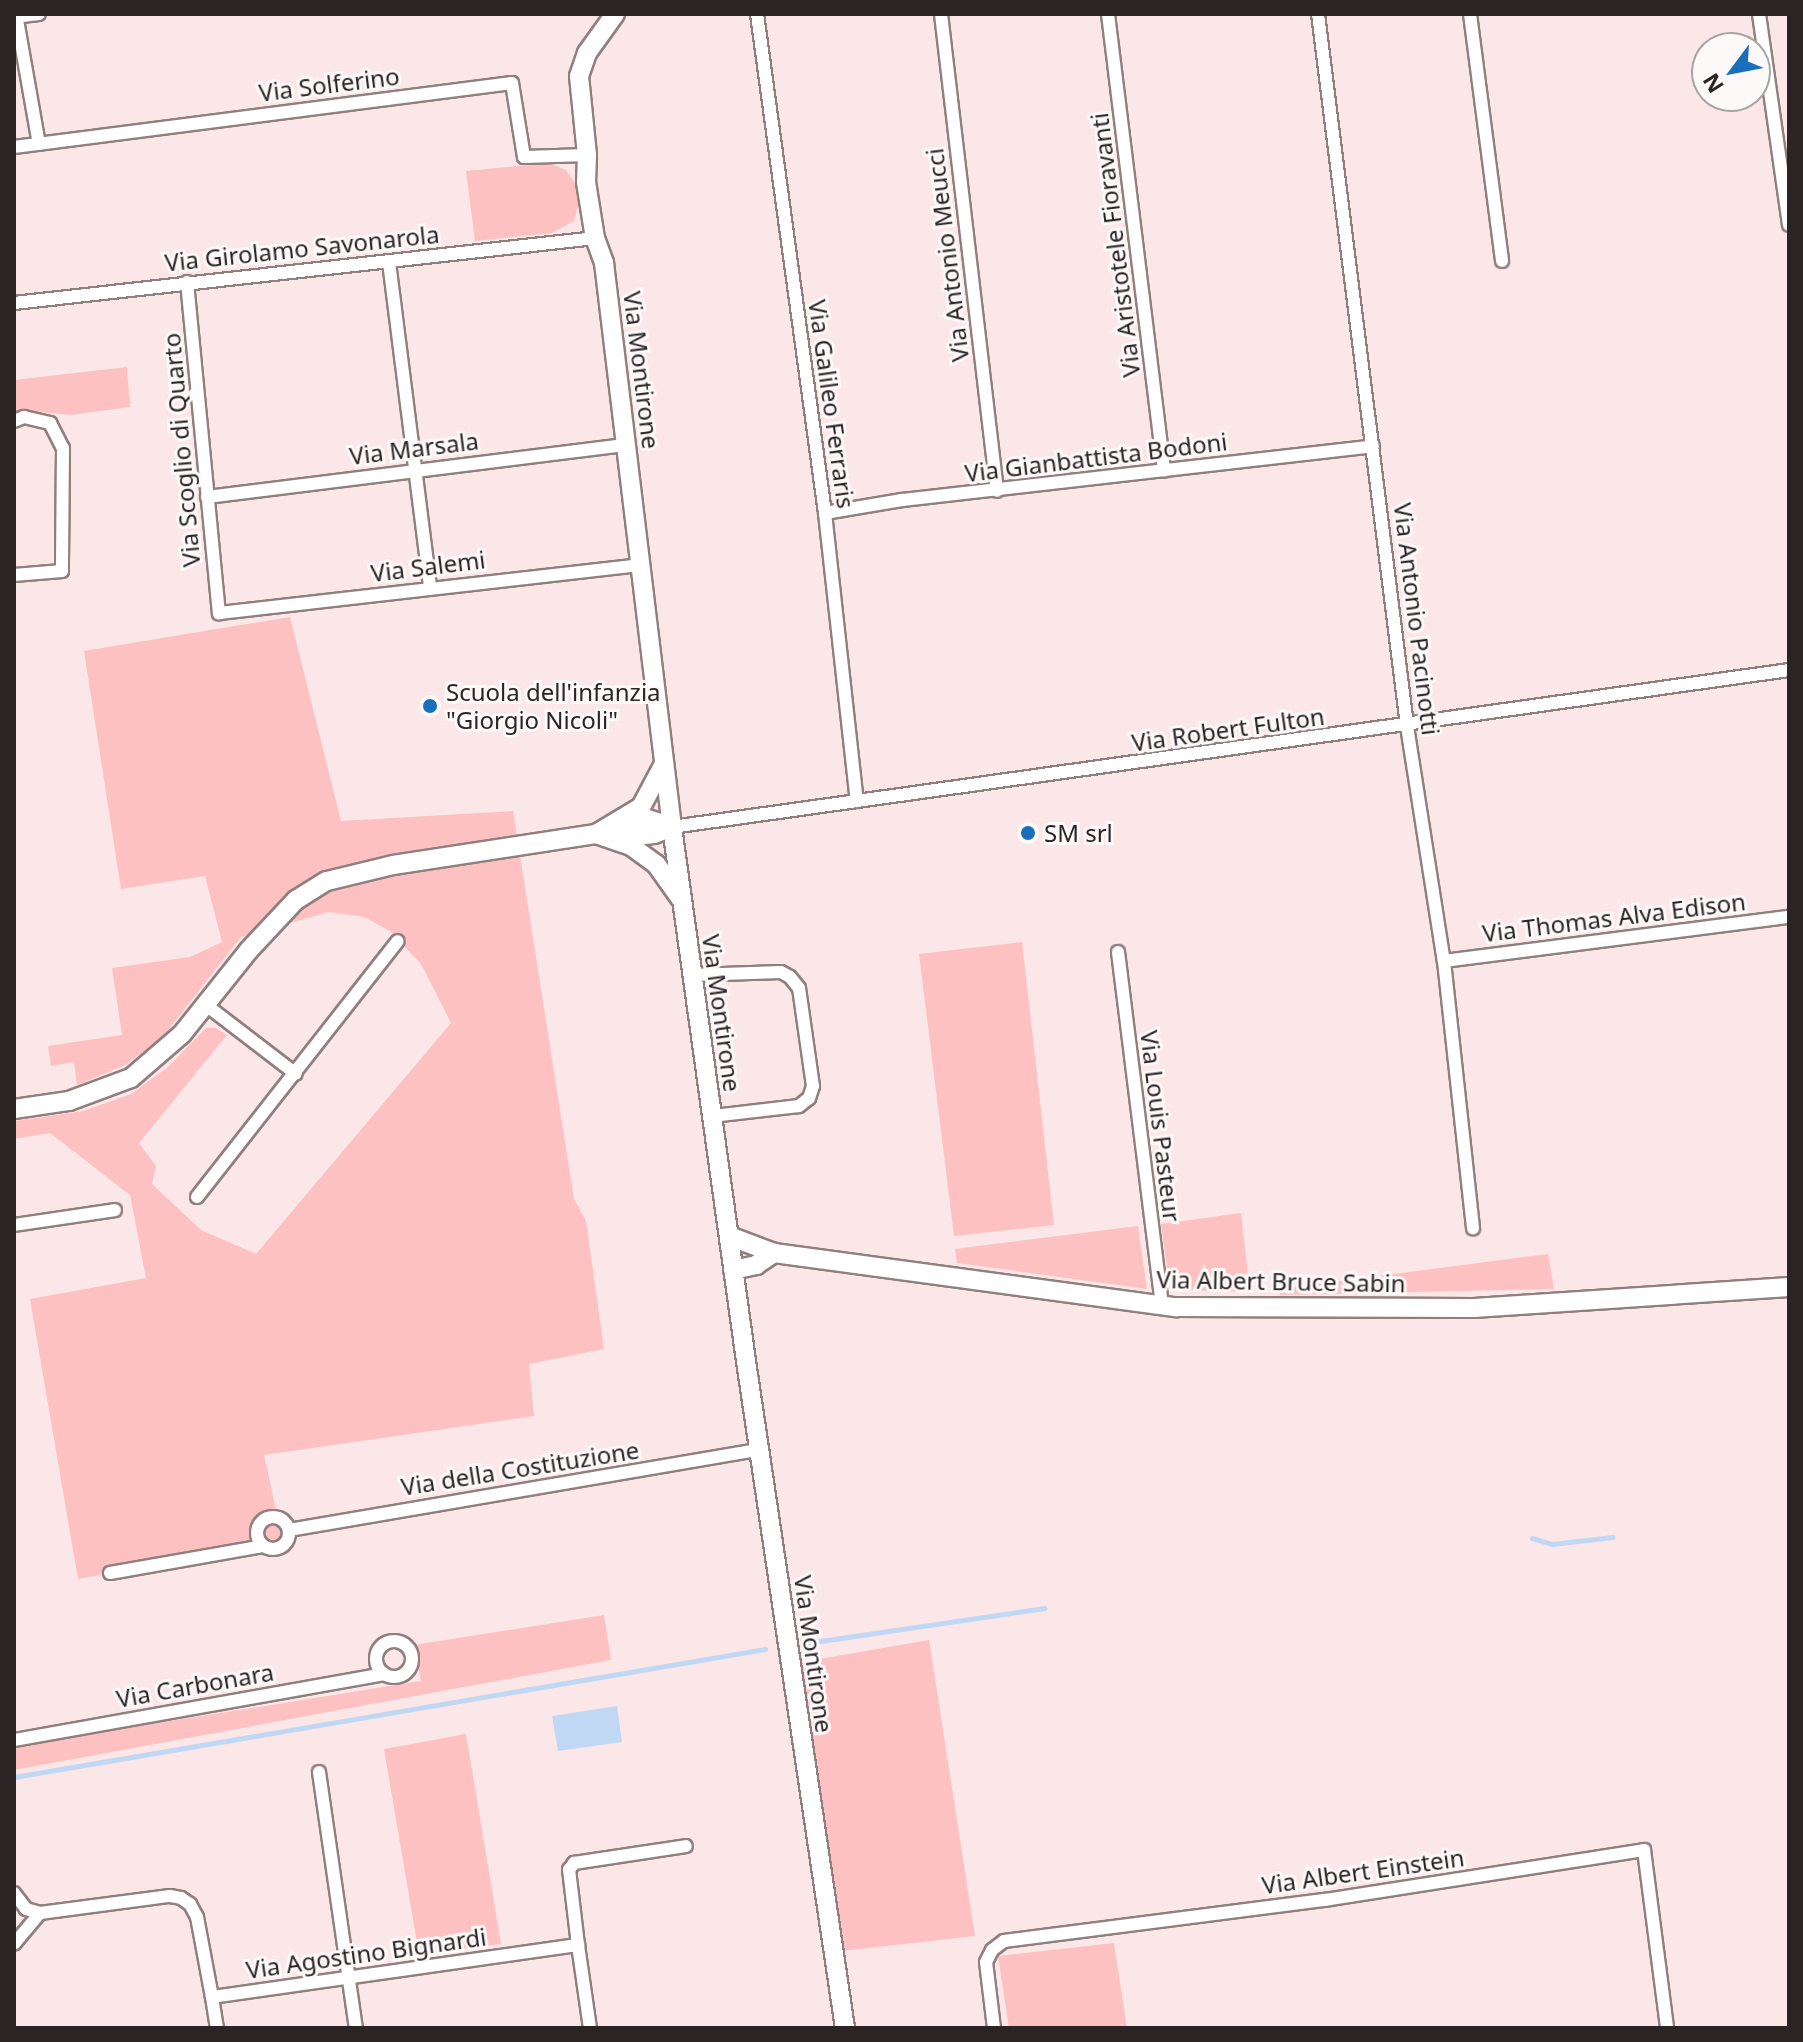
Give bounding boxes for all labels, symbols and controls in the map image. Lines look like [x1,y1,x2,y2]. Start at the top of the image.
north arrow [1691,32,1771,112]
street label: Via Solferino [257,61,401,107]
text: N [1695,68,1730,99]
street label: Via Aristotele Fioravanti [1084,111,1146,379]
street label: Via Antonio Meucci [920,147,974,363]
street label: Via Girolamo Savonarola [163,219,441,277]
street label: Via Montirone [618,290,666,450]
street label: Via Galileo Ferraris [803,298,861,510]
street label: Via Scoglio di Quarto [156,332,206,568]
street label: Via Marsala [348,426,480,470]
street label: Via Gianbattista Bodoni [963,427,1229,487]
street label: Via Antonio Pacinotti [1388,501,1446,737]
street label: Via Salemi [369,545,487,587]
place label: Scuola dell'infanzia "Giorgio Nicoli" [446,678,661,734]
marker: Scuola dell'infanzia "Giorgio Nicoli" [421,697,439,715]
street label: Via Robert Fulton [1130,701,1326,757]
place label: SM srl [1044,819,1113,847]
marker: SM srl [1019,824,1037,842]
street label: Via Thomas Alva Edison [1481,887,1747,947]
street label: Via Montirone [697,932,747,1094]
street label: Via Louis Pasteur [1135,1029,1187,1223]
street label: Via Albert Bruce Sabin [1156,1264,1406,1298]
street label: Via della Costituzione [399,1435,641,1501]
street label: Via Montirone [789,1573,839,1735]
street label: Via Carbonara [114,1657,276,1713]
street label: Via Albert Einstein [1260,1843,1466,1899]
street label: Via Agostino Bignardi [244,1922,488,1984]

